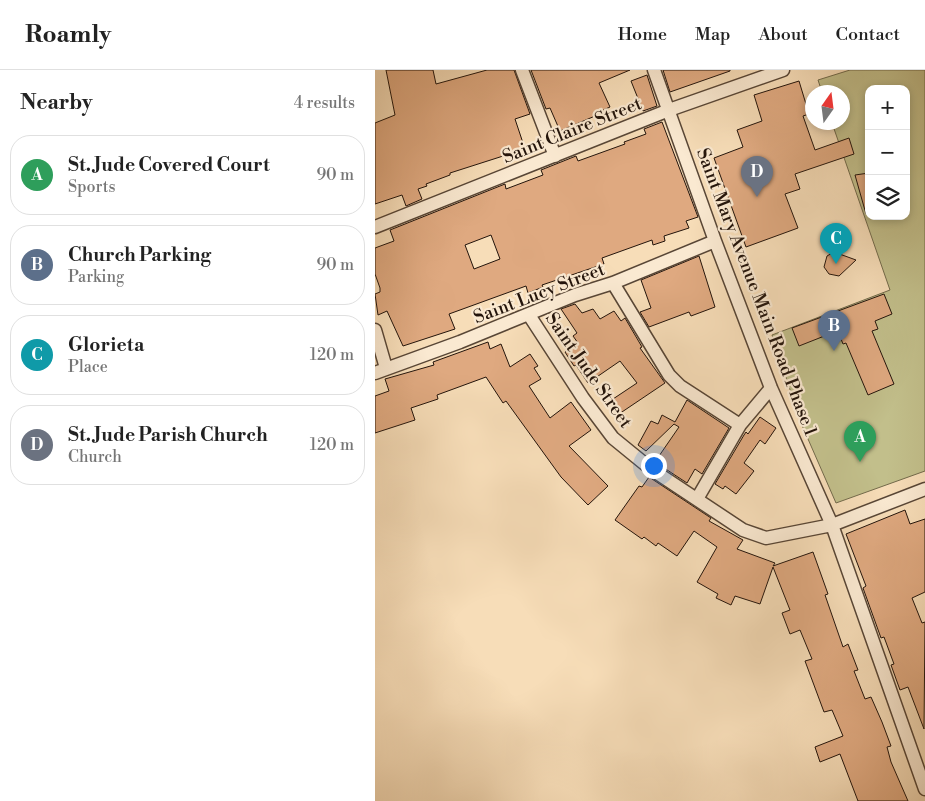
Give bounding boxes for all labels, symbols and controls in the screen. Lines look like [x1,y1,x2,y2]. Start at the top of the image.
text: Roamly [25,20,111,50]
text: Home [618,23,667,46]
text: Map [695,23,731,46]
text: About [759,23,808,46]
text: Contact [836,23,900,46]
north arrow [805,85,850,130]
map controls [865,85,910,220]
button: + [865,85,910,130]
text: Nearby [20,90,93,116]
street label: Saint Claire Street [499,92,646,169]
text: 4 results [294,93,355,113]
button: − [865,130,910,175]
street label: Saint Mary Avenue Main Road Phase 1 [691,145,822,440]
text: St. Jude Covered Court [68,153,270,177]
pin: D [741,156,773,197]
text: A [31,165,43,185]
text: 90 m [316,165,354,185]
button: layers [865,175,910,220]
text: Sports [68,177,115,197]
pin: C [820,223,852,264]
text: Church Parking [68,243,211,267]
text: B [31,255,43,275]
text: 90 m [316,255,354,275]
street label: Saint Lucy Street [470,258,609,329]
text: Parking [68,267,124,287]
street label: Saint Jude Street [540,308,637,433]
pin: B [818,310,850,351]
text: Glorieta [68,333,144,357]
text: C [31,345,43,365]
text: 120 m [310,345,354,365]
text: Place [68,357,108,377]
pin: A [844,421,876,462]
text: St. Jude Parish Church [68,423,268,447]
text: D [31,435,43,455]
text: 120 m [310,435,354,455]
text: Church [68,447,122,467]
your location [641,453,667,479]

